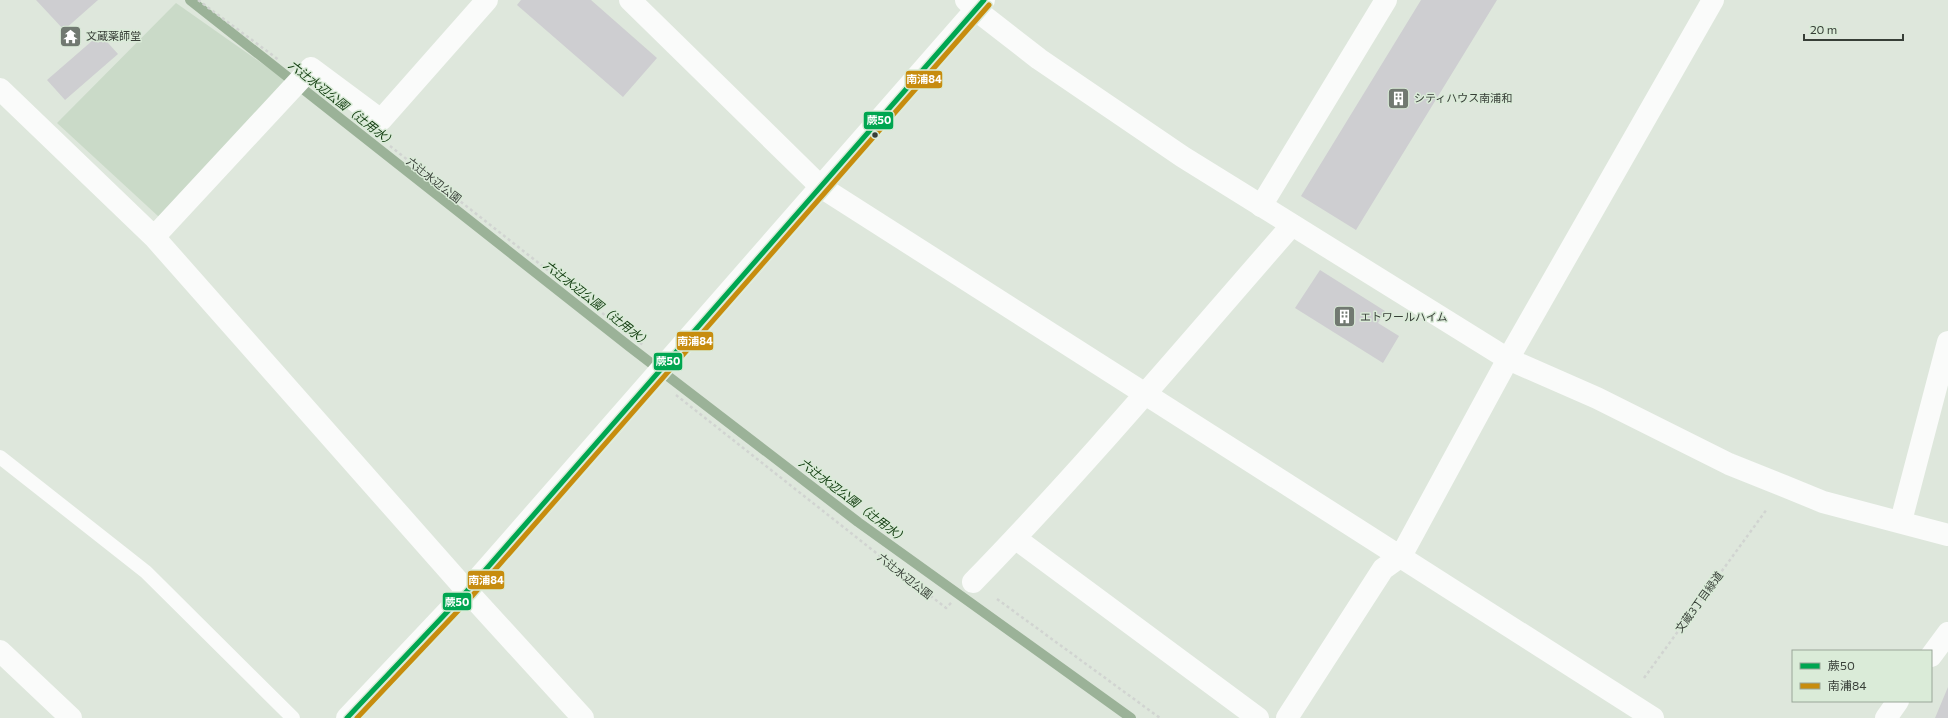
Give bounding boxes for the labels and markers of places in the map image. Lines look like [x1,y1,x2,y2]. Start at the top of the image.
temple icon: 文蔵薬師堂 [58,23,84,49]
place label: 文蔵薬師堂 [86,29,141,42]
building icon: シティハウス南浦和 [1386,85,1412,111]
place label: シティハウス南浦和 [1414,91,1512,104]
unlabelled marker [870,130,880,140]
building icon: エトワールハイム [1332,304,1358,330]
place label: エトワールハイム [1360,310,1448,323]

